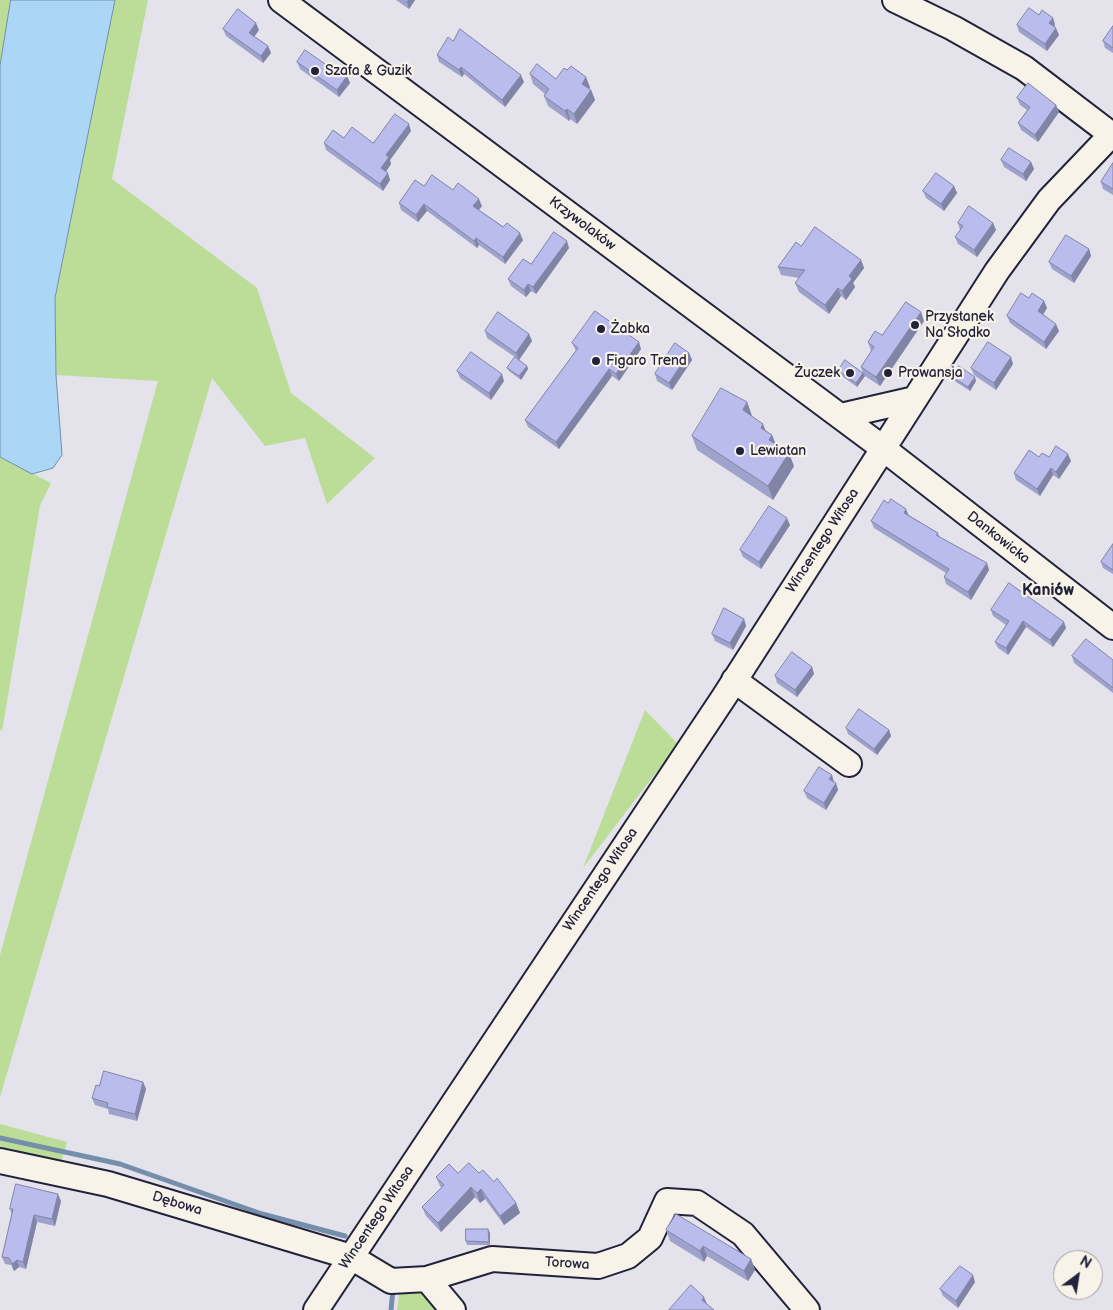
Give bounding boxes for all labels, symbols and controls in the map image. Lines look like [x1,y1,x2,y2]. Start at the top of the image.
place label: Szafa & Guzik [325,63,412,79]
marker: Szafa & Guzik [309,65,321,77]
street label: Krzywolaków [545,193,619,255]
place label: Przystanek Na Słodko [925,309,994,342]
marker: Przystanek Na Słodko [909,319,921,331]
place label: Żabka [611,321,650,337]
marker: Żabka [595,323,607,335]
place label: Figaro Trend [606,353,687,369]
marker: Figaro Trend [590,355,602,367]
place label: Żuczek [795,365,840,381]
place label: Prowansja [898,365,963,381]
marker: Żuczek [844,367,856,379]
marker: Prowansja [882,367,894,379]
place label: Lewiatan [750,443,806,459]
marker: Lewiatan [734,445,746,457]
street label: Wincentego Witosa [783,486,863,596]
street label: Dankowicka [963,508,1033,568]
district label: Kaniów [1022,581,1074,601]
street label: Wincentego Witosa [560,825,642,935]
street label: Wincentego Witosa [336,1163,418,1273]
street label: Dębowa [150,1188,204,1220]
north arrow [1053,1250,1103,1300]
text: N [1077,1253,1094,1273]
street label: Torowa [544,1254,590,1274]

